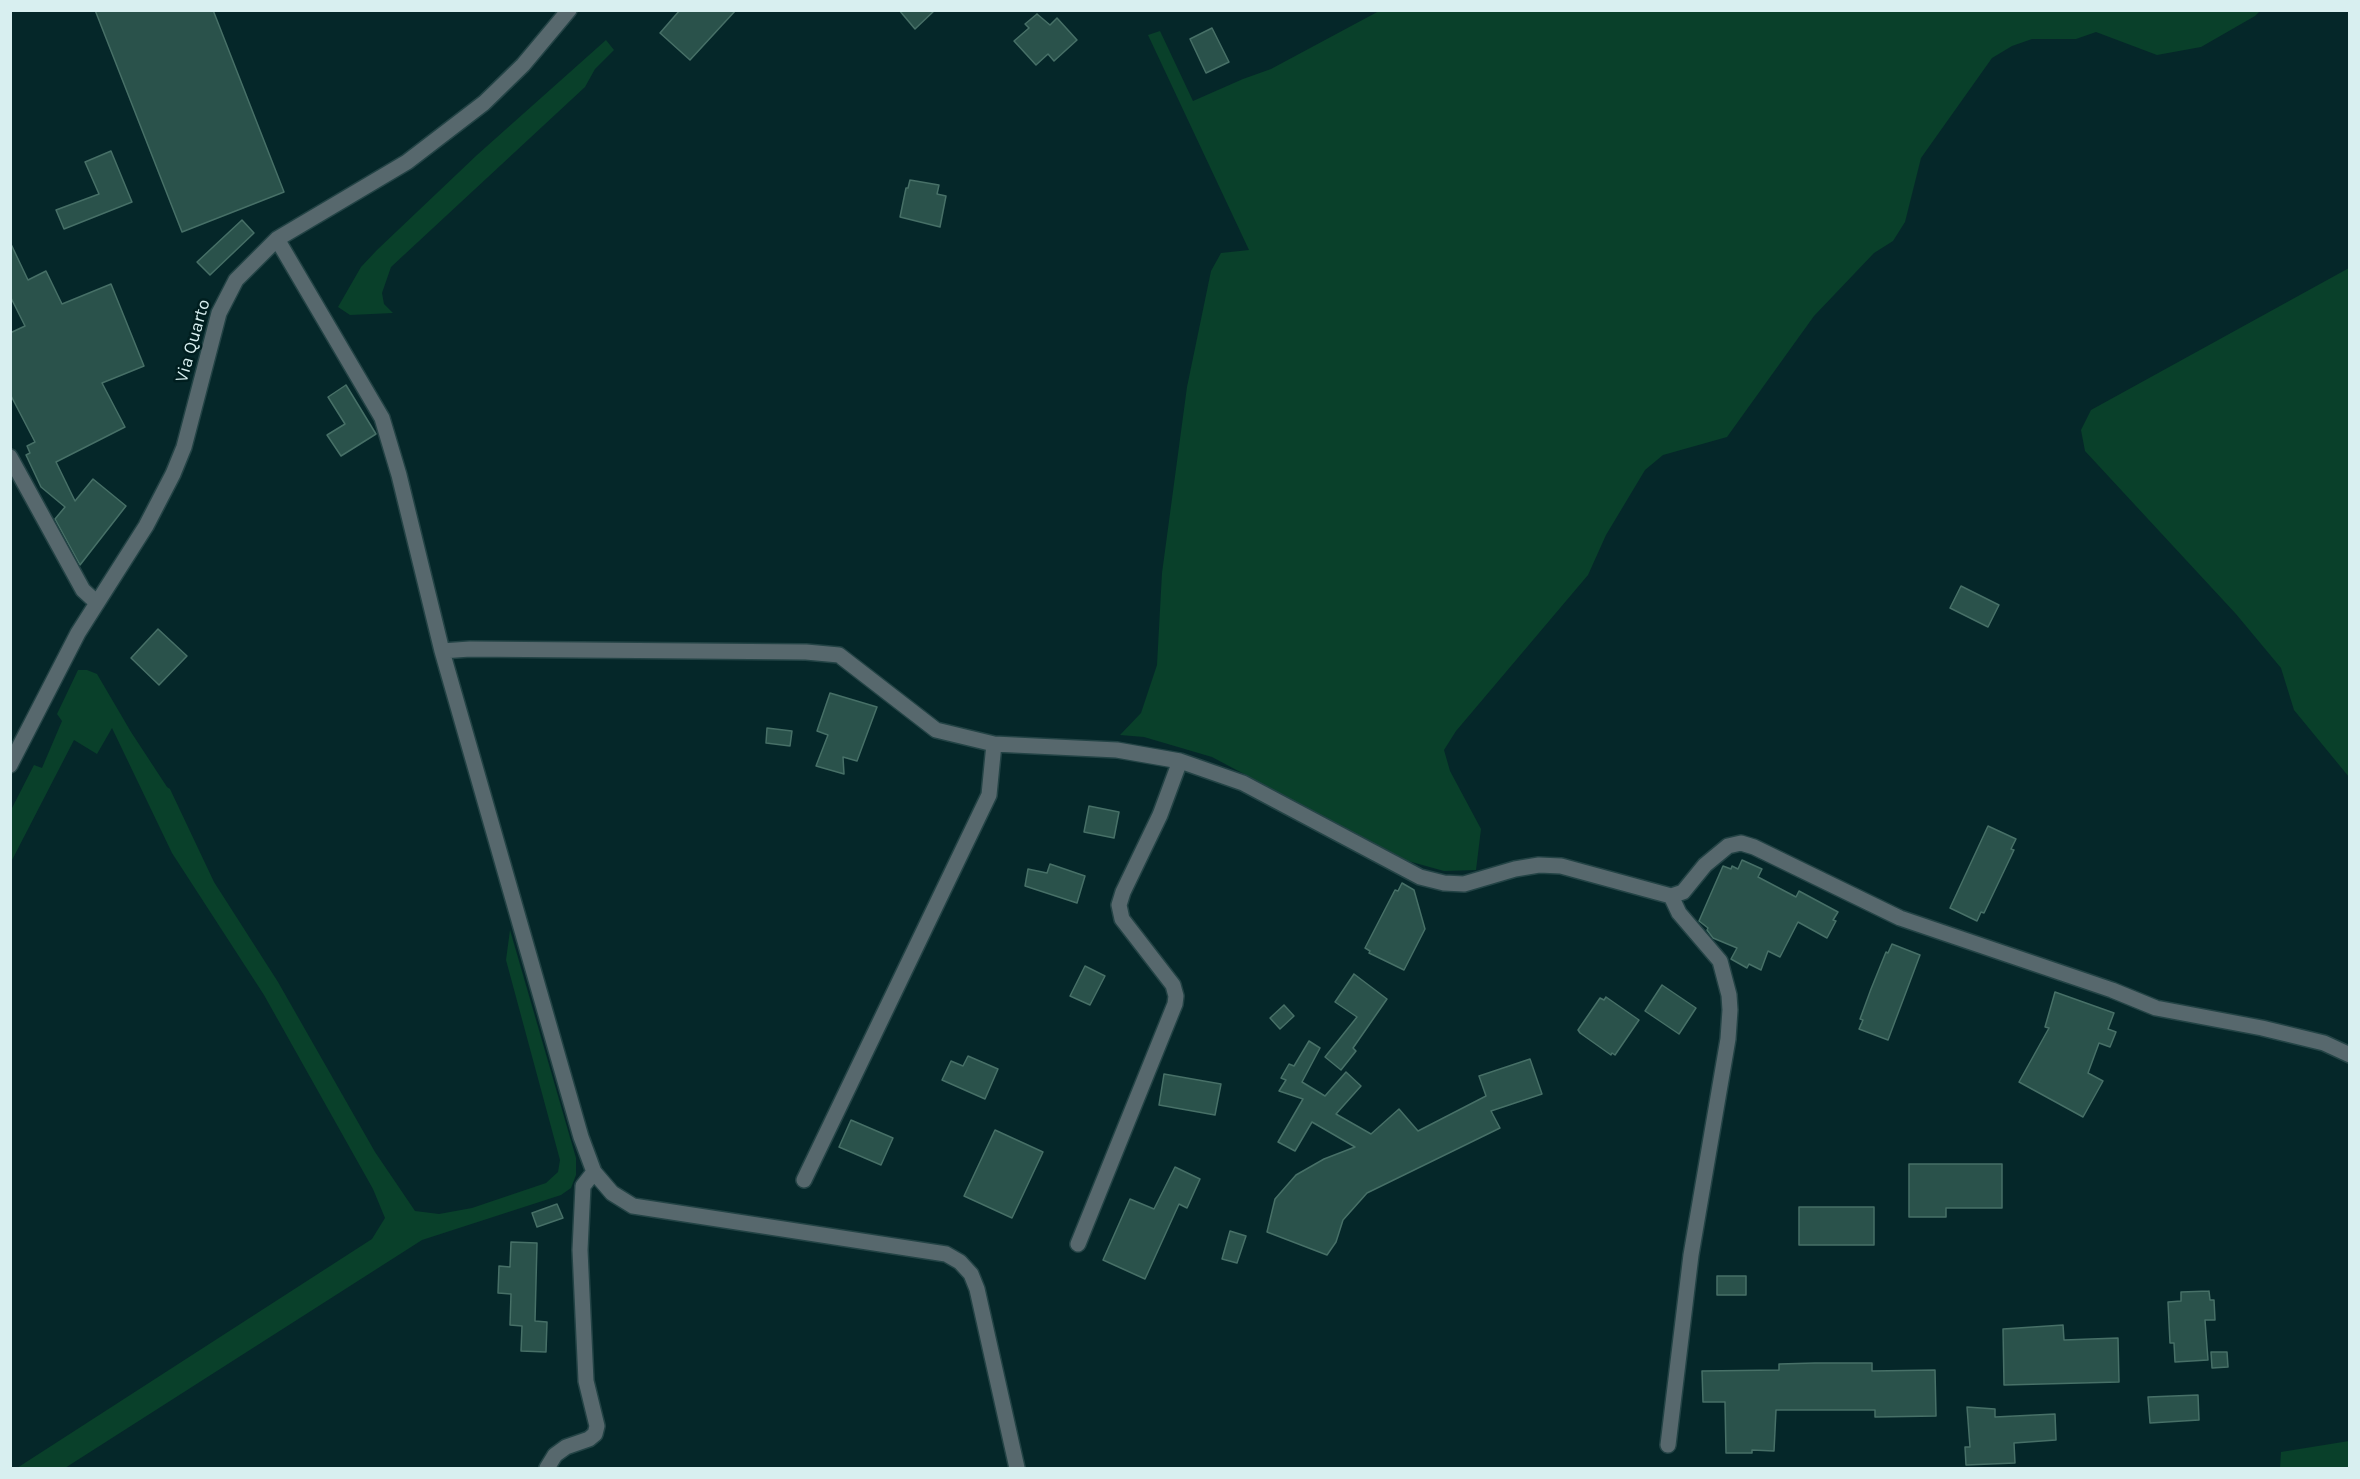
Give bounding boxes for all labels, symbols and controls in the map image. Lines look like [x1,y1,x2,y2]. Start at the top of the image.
street label: Via Quarto [171,297,215,385]

